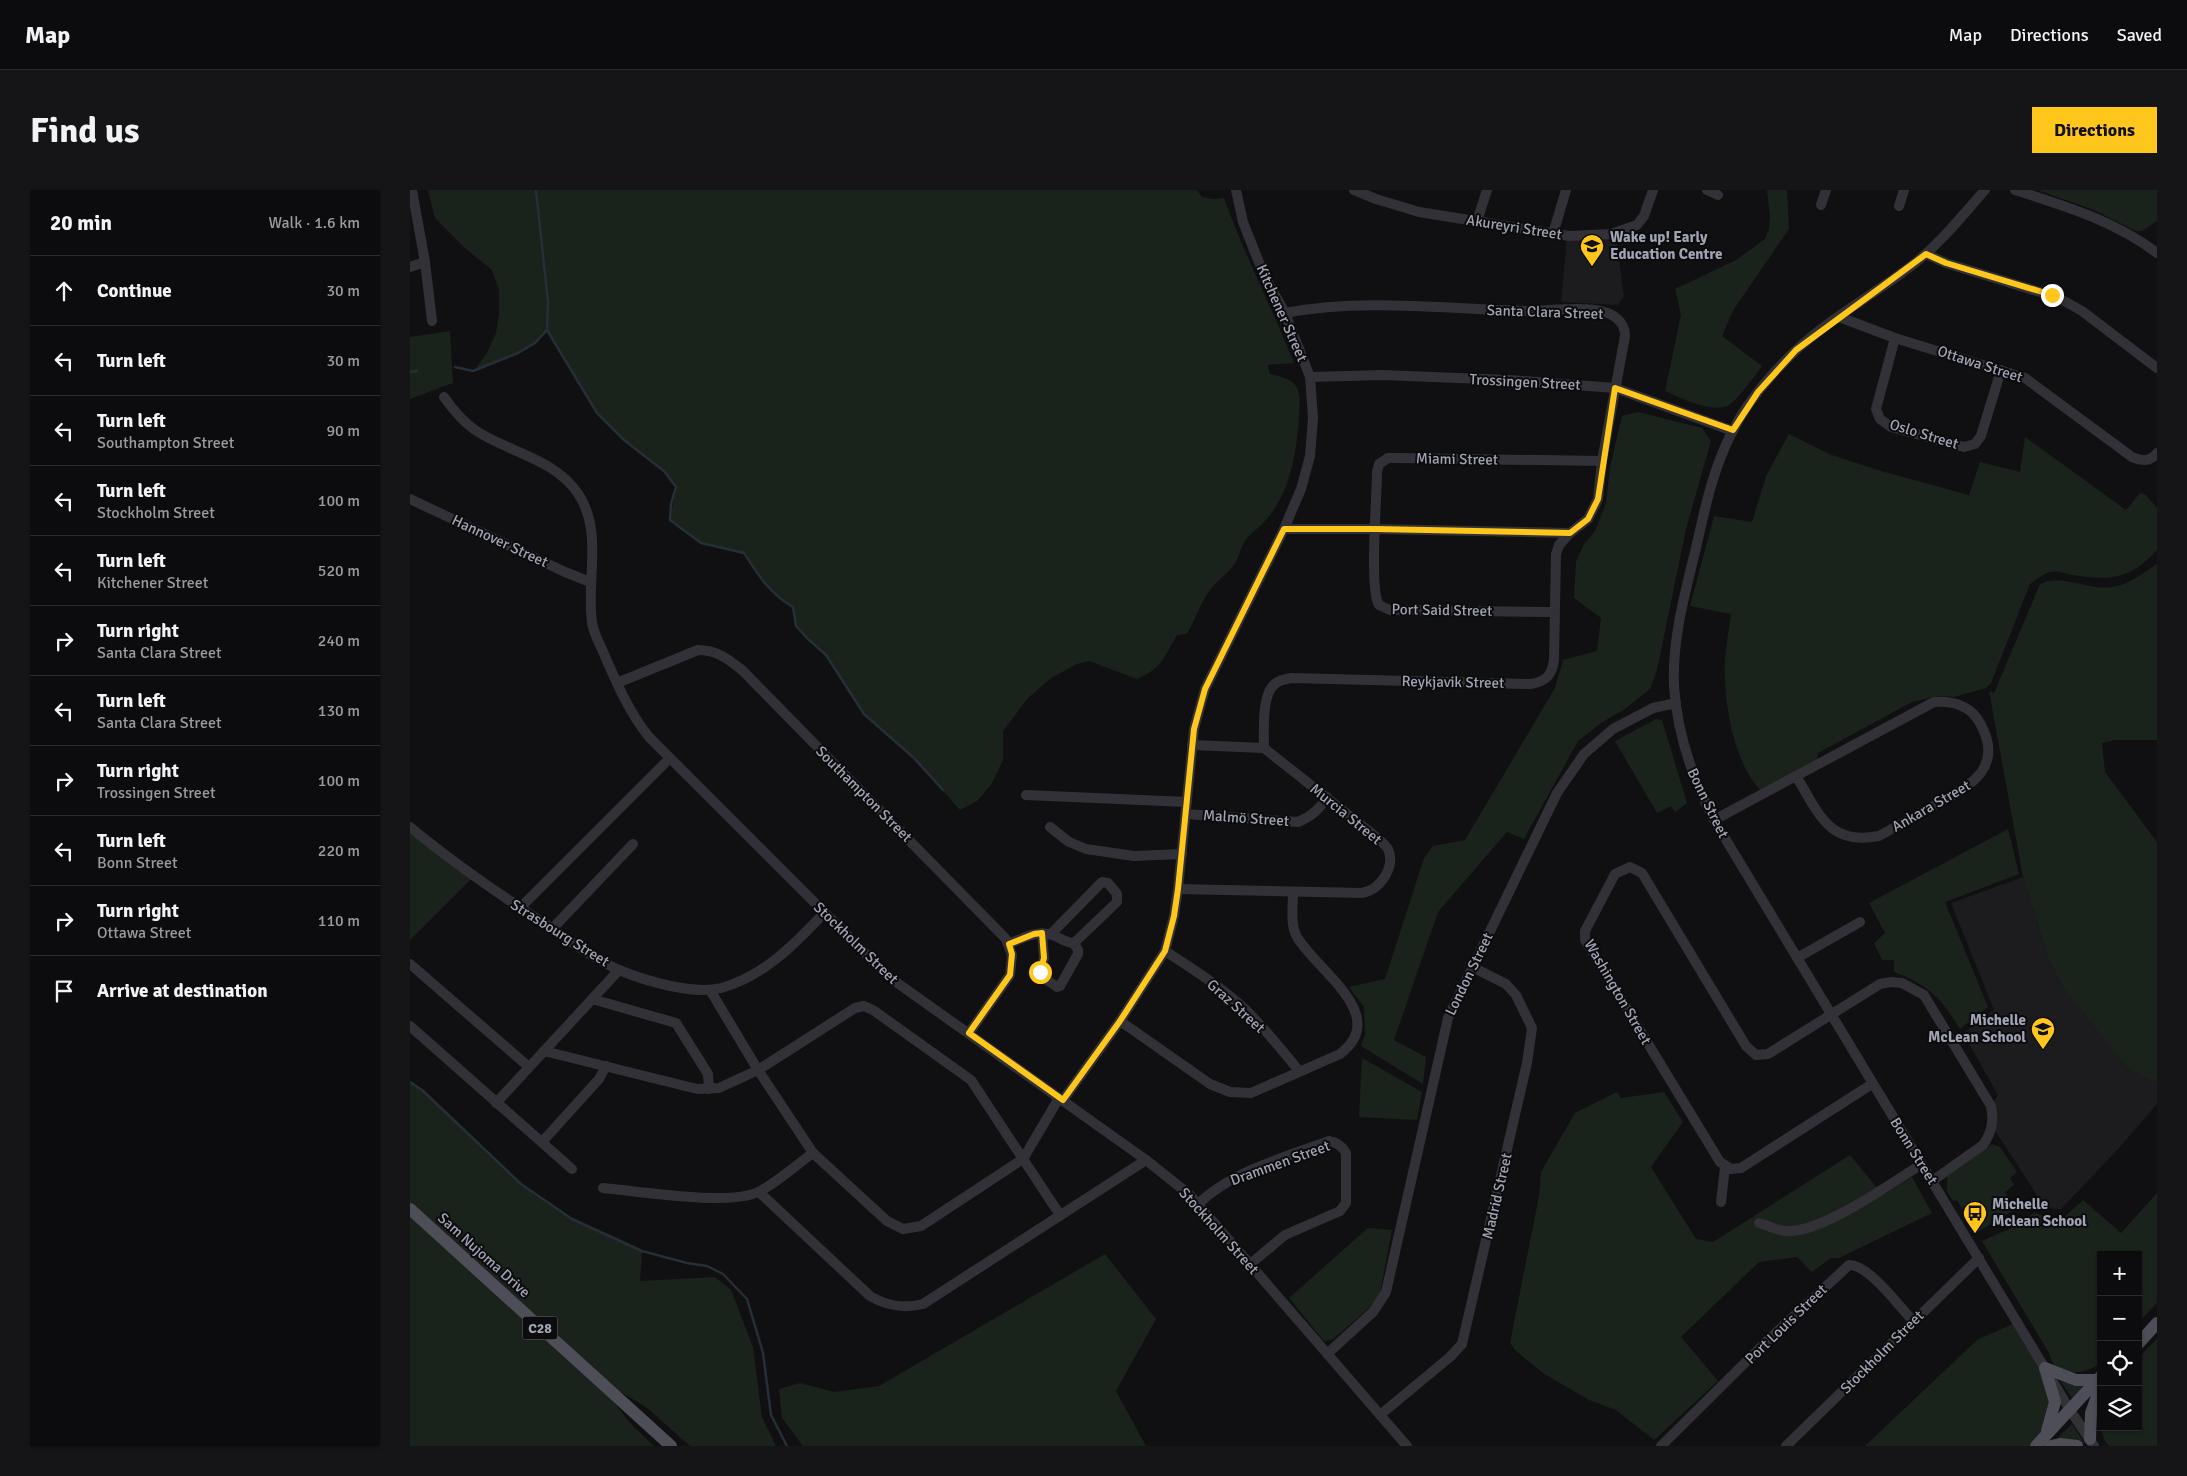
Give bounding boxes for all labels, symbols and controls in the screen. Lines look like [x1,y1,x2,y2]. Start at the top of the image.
text: Map [25,20,70,50]
text: Map [1949,24,1982,46]
text: Directions [2010,24,2089,46]
text: Saved [2117,24,2162,46]
button: Directions [2032,107,2157,153]
text: Find us [30,109,140,152]
text: 20 min [50,210,112,236]
street label: Akureyri Street [1465,211,1563,243]
text: Walk · 1.6 km [268,213,360,233]
place label: Wake up! Early Education Centre [1610,228,1722,263]
school or university icon: Wake up! Early Education Centre [1579,233,1605,267]
street label: Kitchener Street [1253,262,1311,364]
icon: ahead [50,277,78,305]
text: Continue [97,279,172,303]
text: 30 m [326,281,360,301]
route end [2041,284,2064,307]
street label: Santa Clara Street [1486,301,1604,323]
street label: Ottawa Street [1935,342,2025,386]
icon: left [50,347,78,375]
text: Turn left [97,349,166,373]
text: 30 m [326,351,360,371]
street label: Trossingen Street [1469,370,1581,394]
text: Turn left [97,409,166,433]
street label: Oslo Street [1887,415,1961,453]
icon: left [50,417,78,445]
text: 90 m [326,421,360,441]
text: Southampton Street [97,433,234,453]
street label: Miami Street [1416,449,1498,469]
text: Turn left [97,479,166,503]
icon: left [50,487,78,515]
text: 100 m [318,491,360,511]
text: Stockholm Street [97,503,215,523]
street label: Hannover Street [449,511,551,571]
text: Turn left [97,549,166,573]
icon: left [50,557,78,585]
text: 520 m [318,561,360,581]
text: Kitchener Street [97,573,208,593]
street label: Port Said Street [1392,600,1492,620]
text: Turn right [97,619,179,643]
icon: right [50,627,78,655]
text: 240 m [318,631,360,651]
text: Santa Clara Street [97,643,222,663]
street label: Reykjavik Street [1401,672,1505,692]
text: Turn left [97,689,166,713]
icon: left [50,697,78,725]
text: 130 m [318,701,360,721]
text: Santa Clara Street [97,713,222,733]
street label: Southampton Street [812,742,916,846]
text: Turn right [97,759,179,783]
street label: Bonn Street [1683,765,1733,841]
icon: right [50,767,78,795]
text: 100 m [318,771,360,791]
street label: Ankara Street [1888,776,1974,836]
street label: Murcia Street [1307,780,1385,848]
text: Trossingen Street [97,783,216,803]
street label: Malmö Street [1202,806,1290,830]
text: Turn left [97,829,166,853]
icon: left [50,837,78,865]
text: 220 m [318,841,360,861]
text: Bonn Street [97,853,178,873]
street label: Strasbourg Street [507,895,613,971]
street label: Stockholm Street [810,898,902,988]
text: Turn right [97,899,179,923]
icon: right [50,907,78,935]
text: 110 m [318,911,360,931]
text: Ottawa Street [97,923,191,943]
street label: London Street [1441,930,1497,1018]
street label: Washington Street [1581,936,1655,1048]
route start [1029,961,1052,984]
street label: Graz Street [1203,975,1269,1037]
icon: arrive [50,977,78,1005]
text: Arrive at destination [97,979,268,1003]
place label: Michelle McLean School [1928,1011,2026,1046]
school or university icon: Michelle McLean School [2030,1016,2056,1050]
street label: Bonn Street [1886,1114,1942,1188]
street label: Drammen Street [1228,1137,1332,1189]
street label: Madrid Street [1478,1151,1516,1241]
street label: Stockholm Street [1175,1184,1263,1278]
place label: Michelle Mclean School [1992,1195,2087,1230]
bus stop icon: Michelle Mclean School [1962,1200,1988,1234]
street label: Sam Nujoma Drive [434,1209,534,1301]
map controls [2097,1251,2142,1431]
button: + [2097,1251,2142,1296]
street label: Port Louis Street [1741,1280,1831,1368]
button: − [2097,1296,2142,1341]
street label: Stockholm Street [1837,1307,1927,1397]
road number: C28 [522,1316,558,1340]
button: locate [2097,1341,2142,1386]
button: layers [2097,1386,2142,1431]

